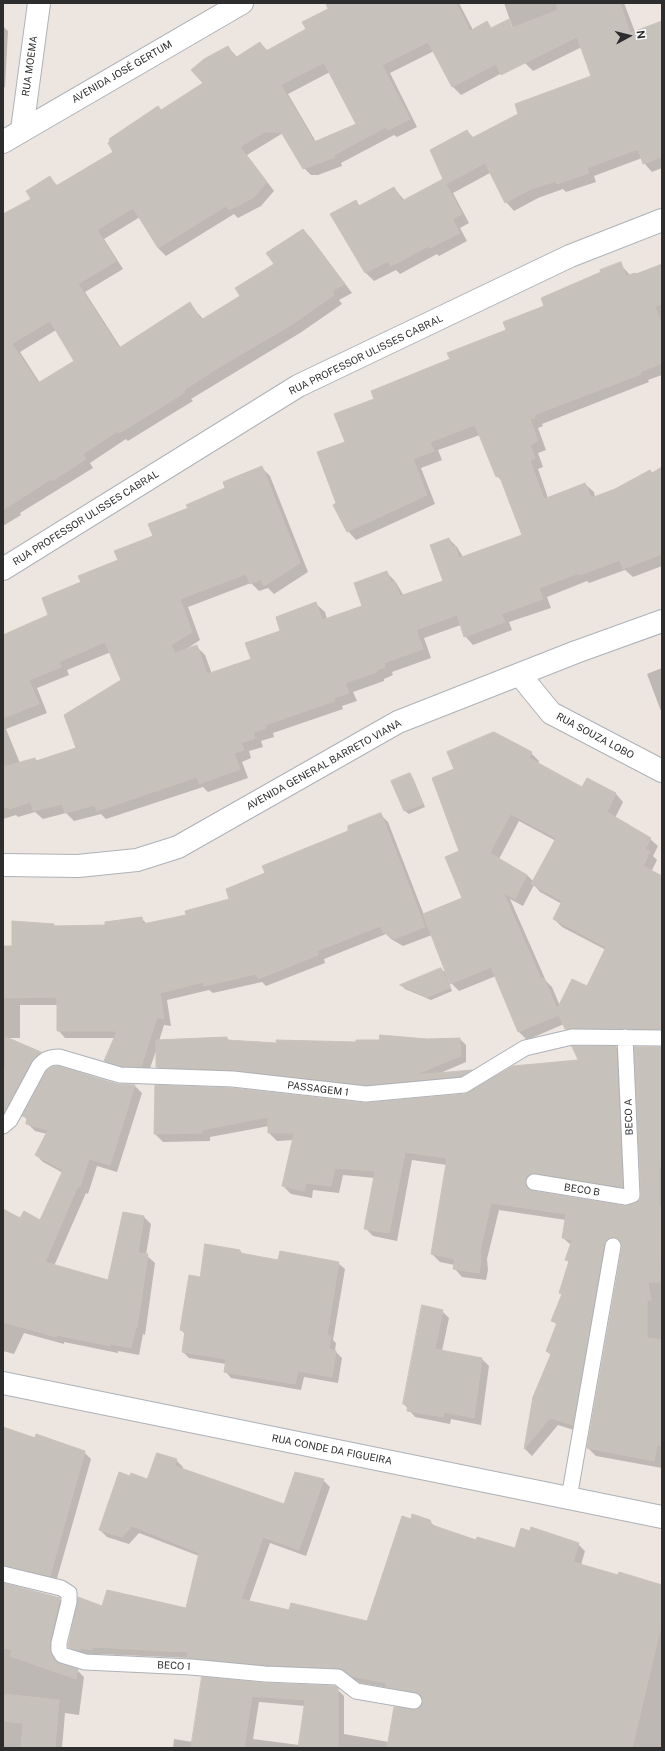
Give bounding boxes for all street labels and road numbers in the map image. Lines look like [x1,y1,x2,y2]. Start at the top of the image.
street label: RUA MOEMA [20,35,40,97]
street label: AVENIDA JOSÉ GERTUM [70,38,174,106]
street label: RUA PROFESSOR ULISSES CABRAL [287,312,445,398]
street label: RUA PROFESSOR ULISSES CABRAL [11,468,161,568]
street label: RUA SOUZA LOBO [554,710,636,762]
street label: AVENIDA GENERAL BARRETO VIANA [244,717,404,813]
street label: PASSAGEM 1 [287,1079,349,1099]
street label: BECO A [622,1098,636,1136]
street label: BECO B [563,1181,601,1199]
street label: RUA CONDE DA FIGUEIRA [271,1432,393,1468]
street label: BECO 1 [157,1659,191,1673]

